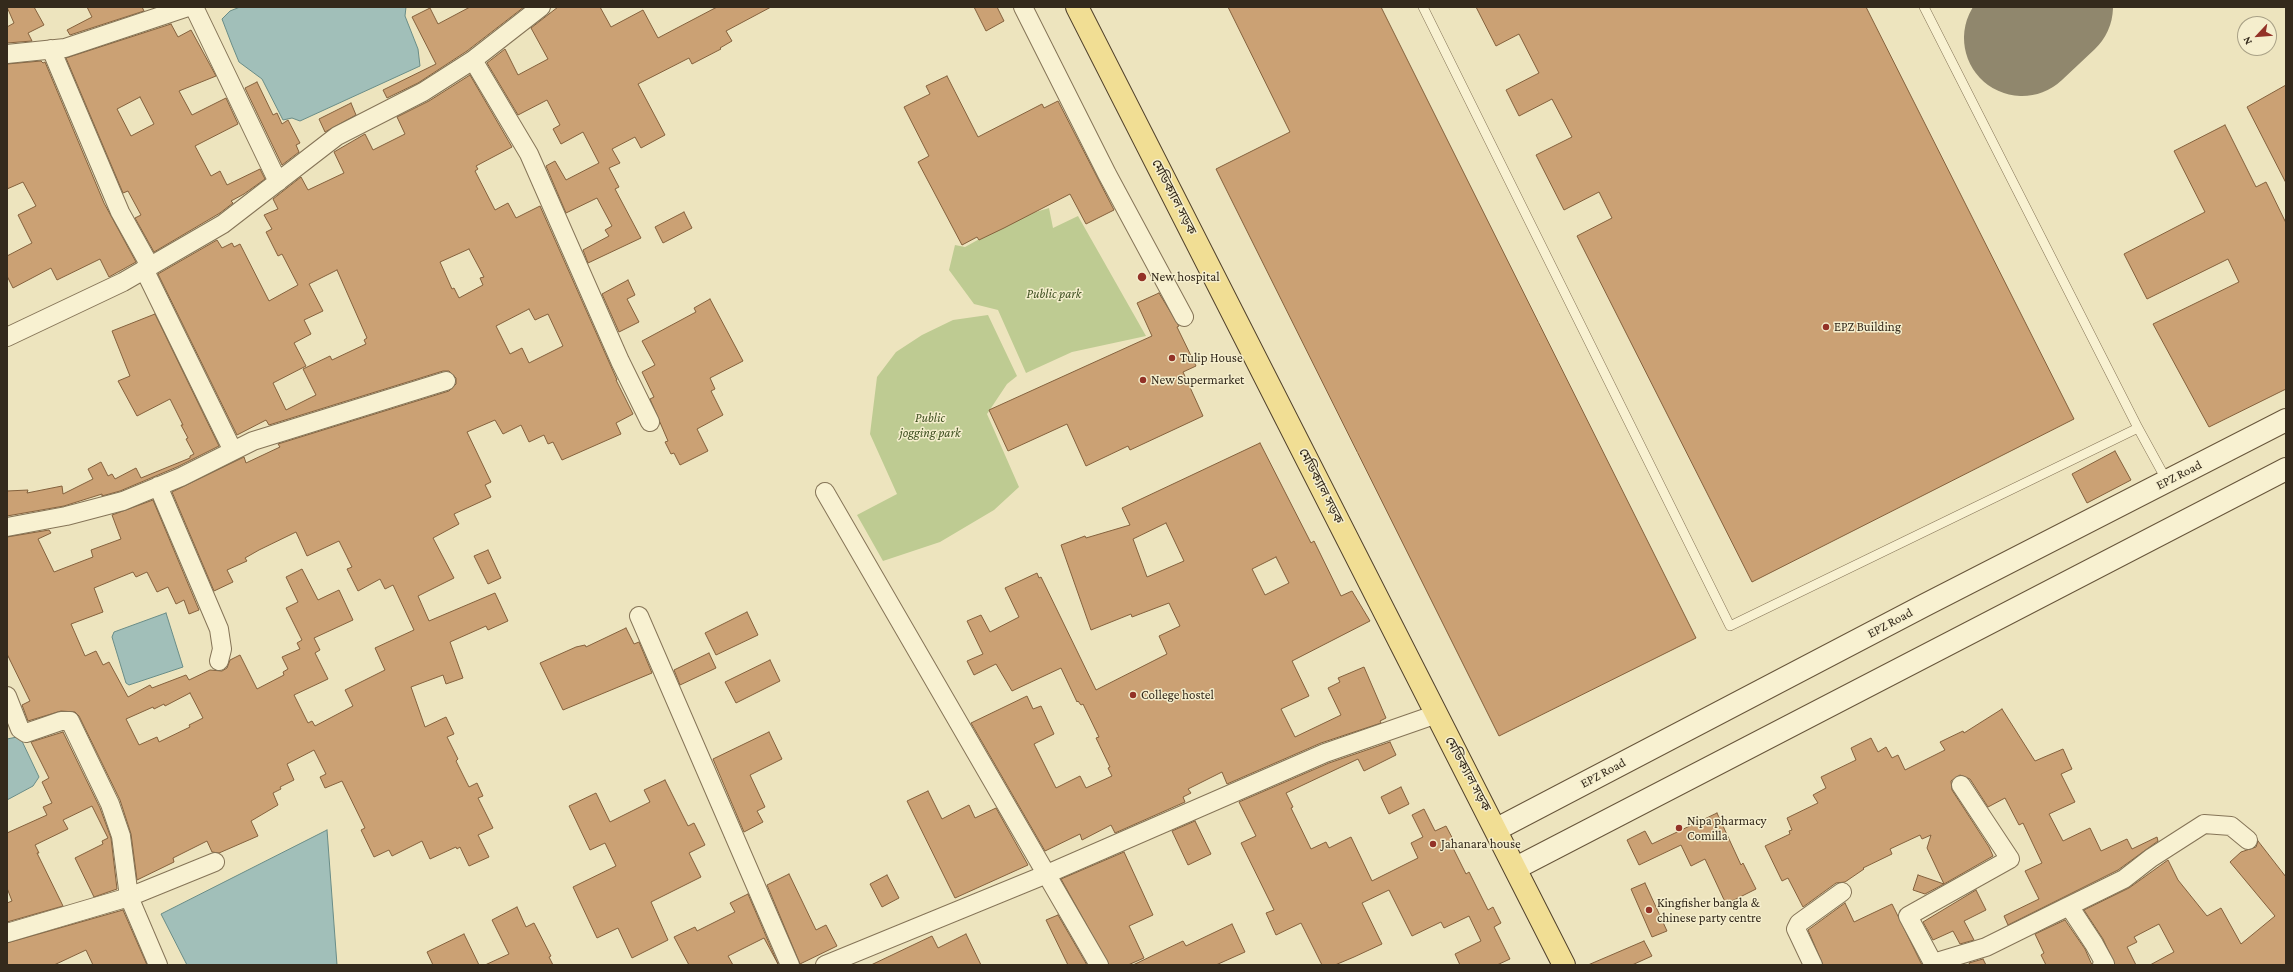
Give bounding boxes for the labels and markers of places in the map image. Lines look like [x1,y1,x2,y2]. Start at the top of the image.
place label: New hospital [1151,269,1220,285]
marker: New hospital [1136,271,1148,283]
place label: EPZ Building [1834,319,1901,335]
marker: EPZ Building [1821,322,1831,332]
place label: Tulip House [1180,350,1243,366]
marker: Tulip House [1167,353,1177,363]
place label: New Supermarket [1151,372,1244,388]
marker: New Supermarket [1138,375,1148,385]
place label: College hostel [1141,687,1214,703]
marker: College hostel [1128,690,1138,700]
place label: Nipa pharmacy Comilla [1687,813,1767,844]
marker: Nipa pharmacy Comilla [1674,823,1684,833]
place label: Jahanara house [1441,836,1521,852]
marker: Jahanara house [1428,839,1438,849]
place label: Kingfisher bangla & chinese party centre [1657,895,1761,926]
marker: Kingfisher bangla & chinese party centre [1644,905,1654,915]

